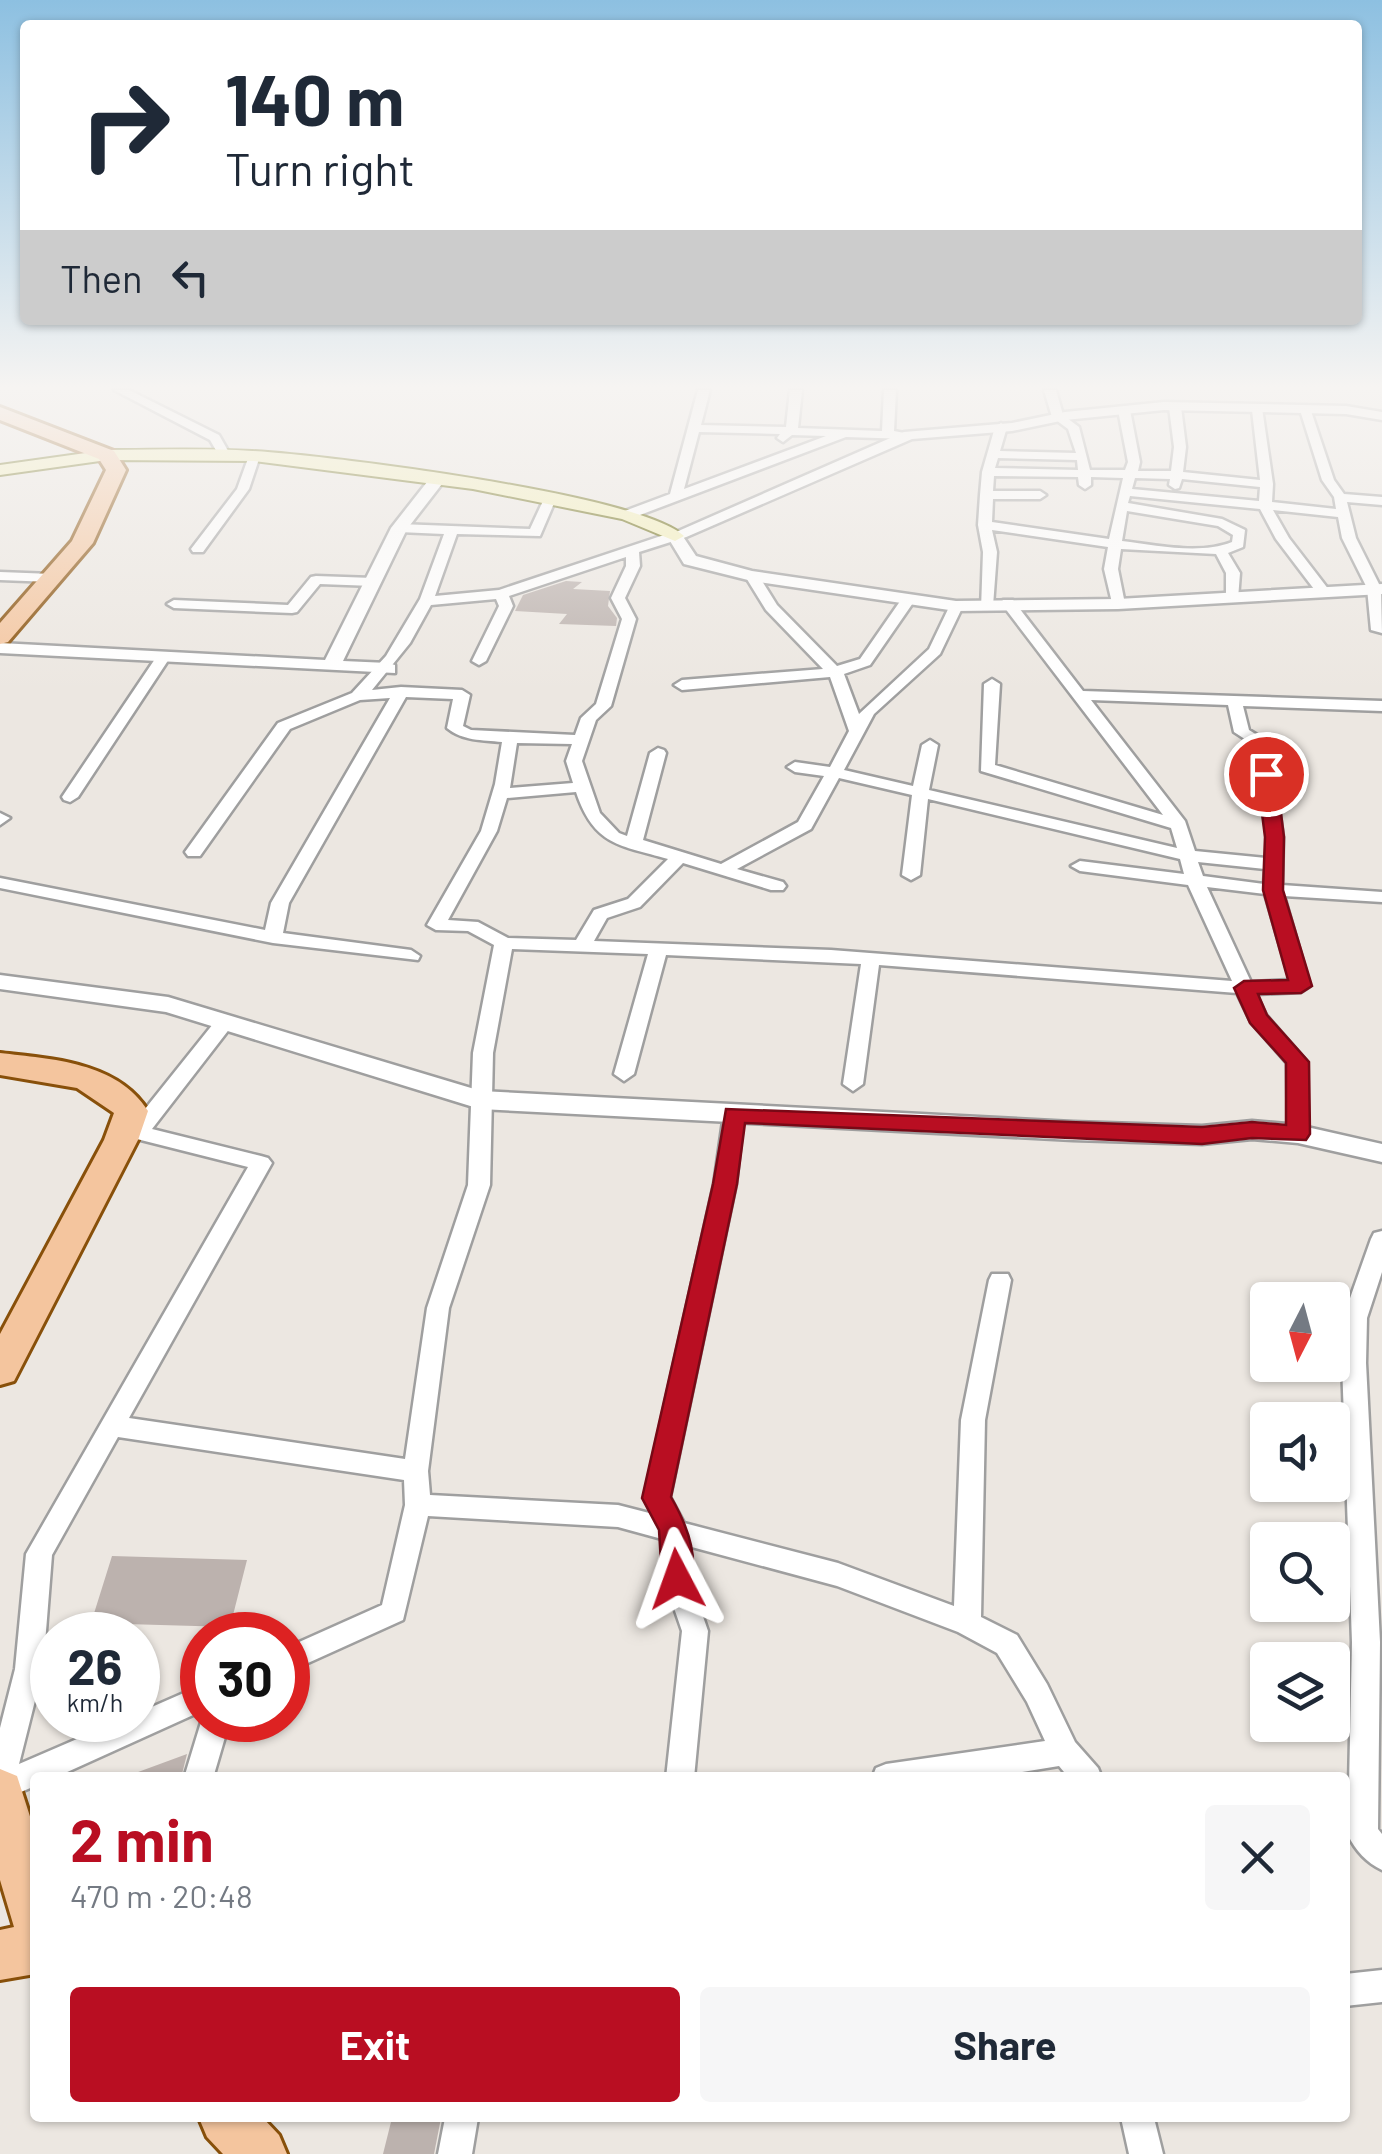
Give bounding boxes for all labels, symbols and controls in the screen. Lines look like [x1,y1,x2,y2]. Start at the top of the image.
text: 140 m [225,56,404,140]
icon: right [60,60,190,190]
text: Turn right [225,141,415,195]
icon: left [163,250,218,305]
text: Then [60,255,143,301]
pin [1224,732,1309,817]
icon: arrive [1239,747,1294,802]
north arrow [1250,1282,1350,1382]
map controls [1250,1282,1350,1742]
button: sound [1250,1402,1350,1502]
button: search [1250,1522,1350,1622]
position arrow [625,1527,729,1631]
speed limit sign: 30 [180,1612,310,1742]
text: 26 [68,1635,122,1695]
button: layers [1250,1642,1350,1742]
text: km/h [67,1687,123,1717]
text: 2 min [70,1802,214,1874]
button: close [1205,1805,1310,1910]
text: 470 m · 20:48 [70,1876,253,1914]
button: Exit [70,1987,680,2102]
button: Share [700,1987,1310,2102]

